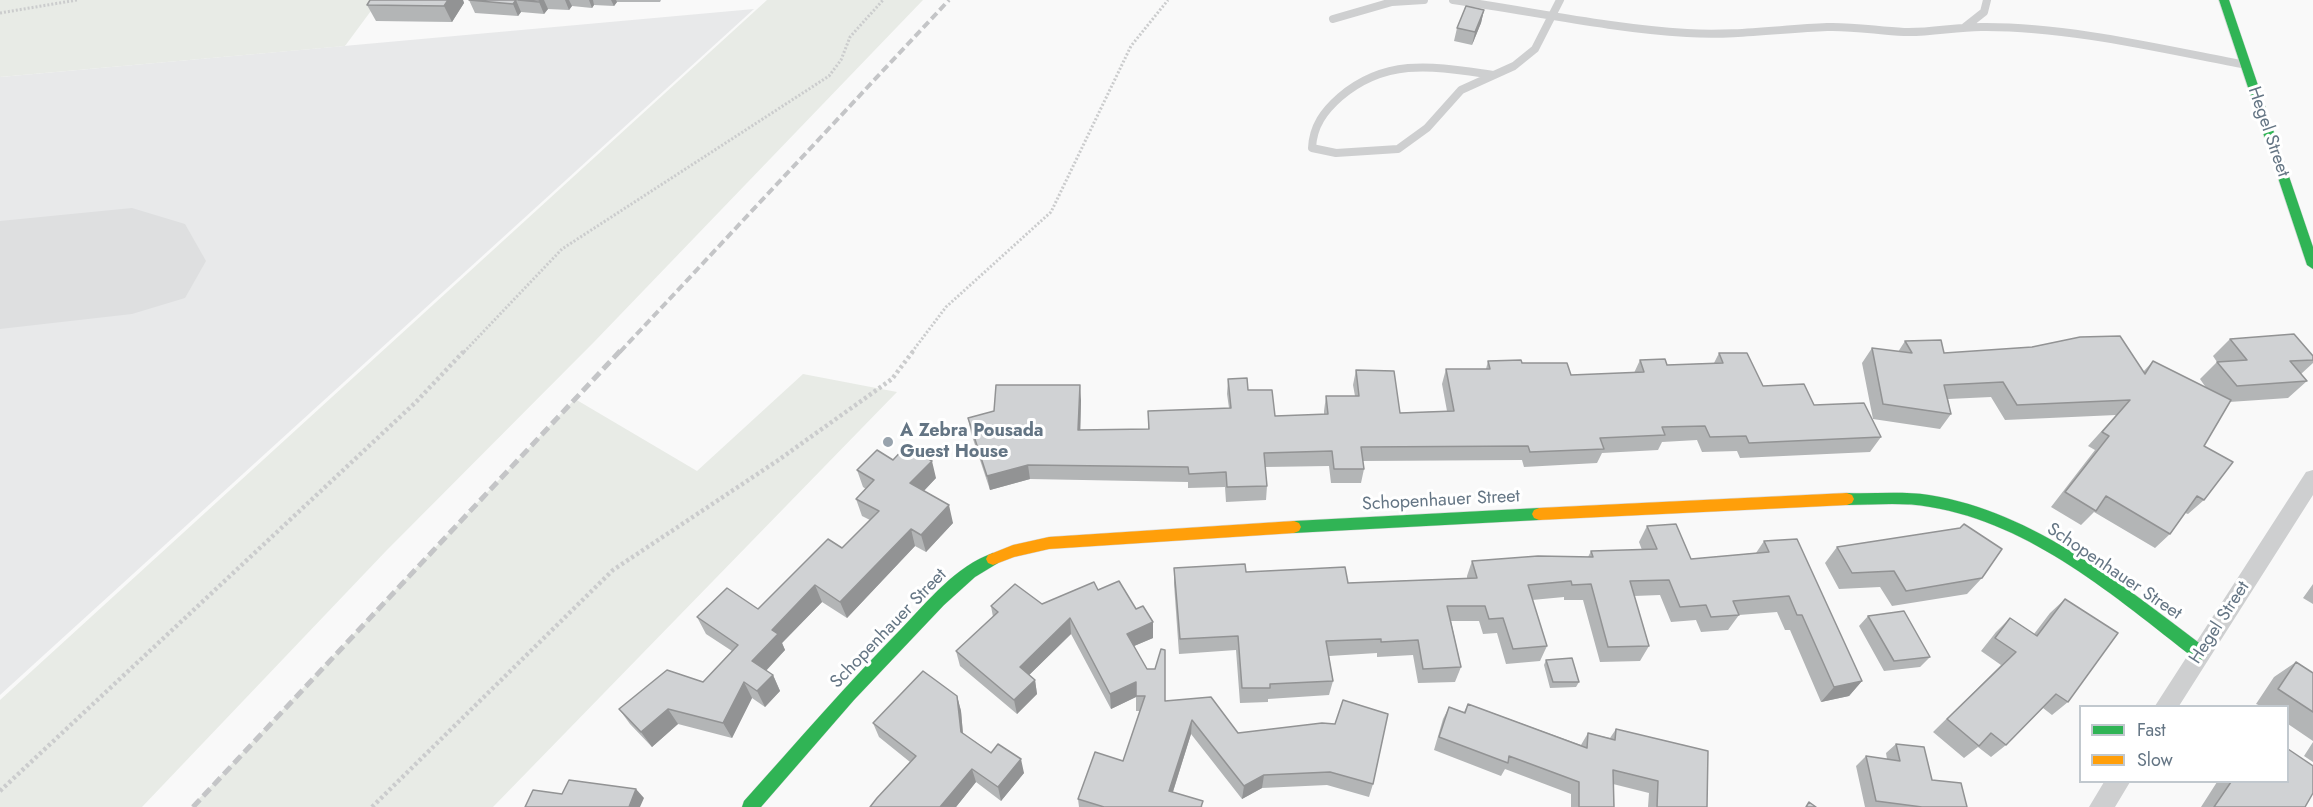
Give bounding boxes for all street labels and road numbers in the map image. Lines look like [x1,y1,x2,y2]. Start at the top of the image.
street label: Hegel Street [2242,84,2294,180]
street label: Schopenhauer Street [1362,486,1520,516]
street label: Schopenhauer Street [2042,519,2186,625]
street label: Schopenhauer Street [826,565,952,693]
street label: Hegel Street [2185,578,2255,668]

